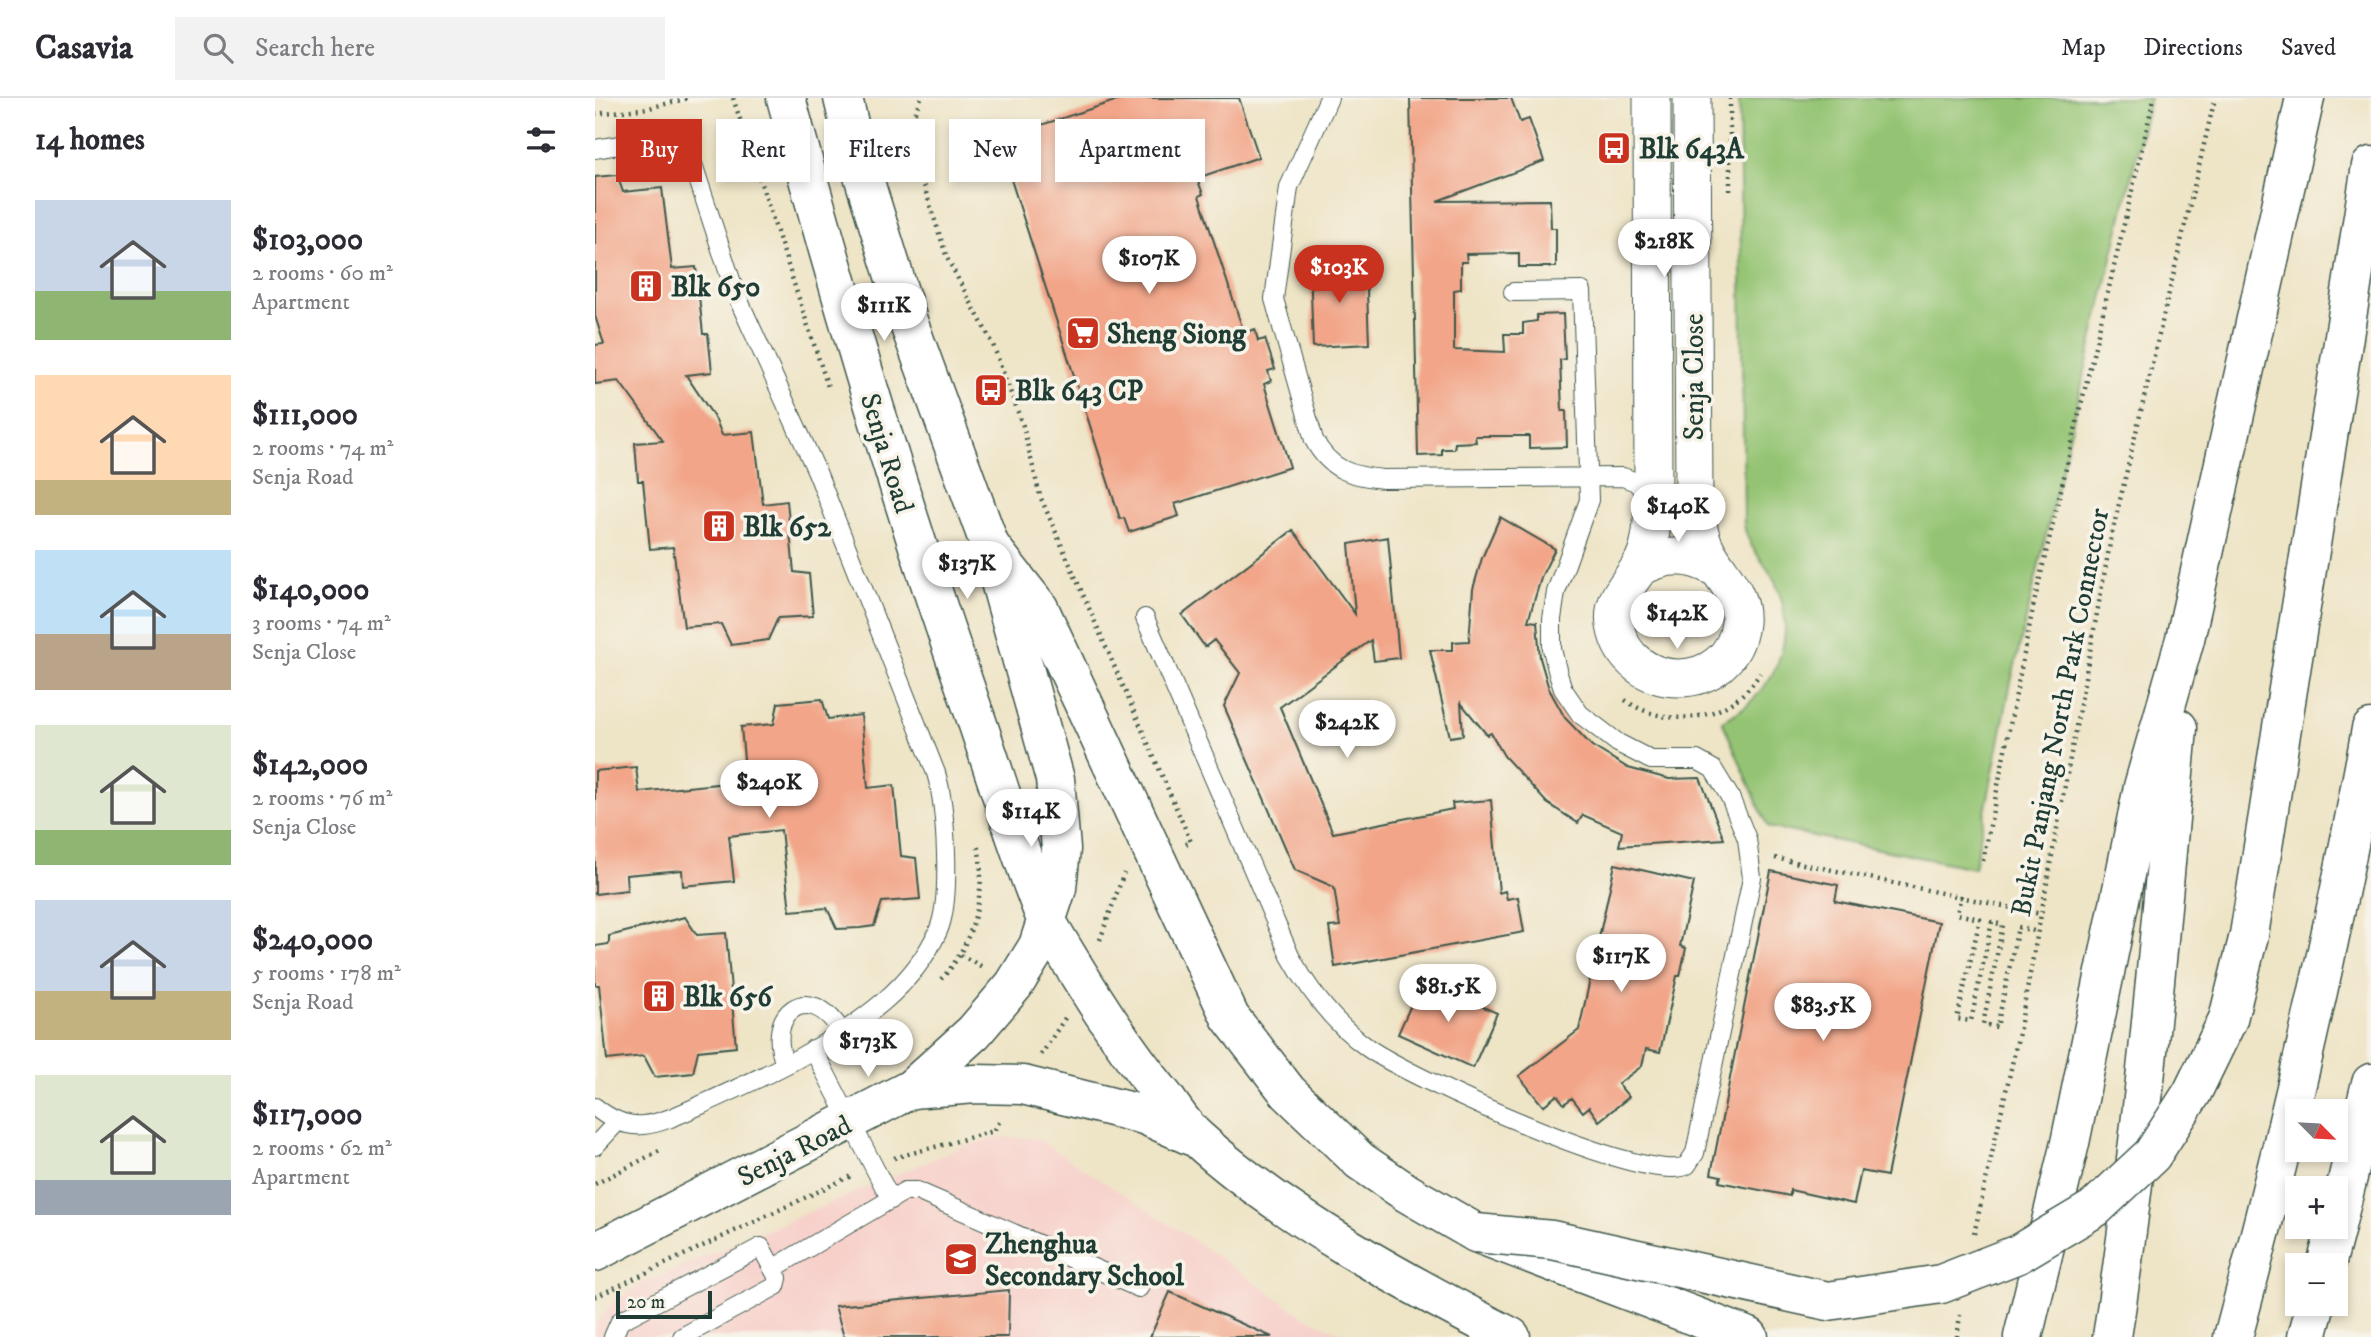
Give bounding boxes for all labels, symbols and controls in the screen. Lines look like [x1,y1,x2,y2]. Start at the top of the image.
search box [175,17,665,80]
text: Casavia [35,28,133,69]
icon: search [199,29,237,67]
text: Search here [255,32,375,65]
text: Map [2061,33,2106,63]
text: Directions [2144,33,2243,63]
text: Saved [2281,33,2336,63]
chip: Buy [616,119,702,182]
chip: Rent [716,119,810,182]
chip: Filters [824,119,935,182]
chip: New [949,119,1041,182]
chip: Apartment [1055,119,1205,182]
icon: filters [522,121,560,159]
text: 14 homes [35,122,145,159]
bus stop icon: Blk 643A [1595,129,1633,167]
place label: Blk 643A [1639,132,1745,167]
pin: $218K [1615,220,1713,279]
text: $103,000 [252,222,363,259]
text: $218K [1634,227,1694,256]
icon: home [91,228,175,312]
pin: $107K [1100,236,1198,296]
text: $107K [1118,244,1180,273]
pin: $103K [1290,246,1388,305]
text: $103K [1310,253,1368,282]
text: 2 rooms · 60 m² [252,259,393,288]
building icon: Blk 650 [627,267,665,305]
place label: Blk 650 [671,270,760,305]
pin: $111K [835,284,933,343]
text: Apartment [252,288,350,317]
text: $111K [857,291,911,320]
street label: Senja Close [1677,313,1712,441]
supermarket icon: Sheng Siong [1064,314,1102,352]
place label: Sheng Siong [1107,317,1247,352]
bus stop icon: Blk 643 CP [972,371,1010,409]
place label: Blk 643 CP [1015,374,1144,409]
street label: Senja Road [852,389,921,518]
text: $111,000 [252,397,358,434]
icon: home [91,403,175,487]
text: 2 rooms · 74 m² [252,434,393,463]
text: Senja Road [252,463,353,492]
pin: $140K [1629,484,1727,544]
text: $140K [1647,492,1709,521]
street label: Bukit Panjang North Park Connector [2004,505,2117,919]
building icon: Blk 652 [700,507,738,545]
place label: Blk 652 [743,510,831,545]
pin: $137K [918,542,1016,601]
text: $137K [938,549,996,578]
text: $140,000 [252,572,369,609]
icon: home [91,578,175,662]
pin: $142K [1628,592,1726,651]
text: $142K [1646,599,1708,628]
text: 3 rooms · 74 m² [252,609,391,638]
text: Senja Close [252,638,356,667]
pin: $242K [1298,700,1396,760]
text: $242K [1315,708,1379,737]
text: $142,000 [252,747,368,784]
icon: home [91,753,175,837]
pin: $240K [720,760,818,820]
text: $240K [736,768,802,797]
text: 2 rooms · 76 m² [252,784,392,813]
pin: $114K [982,790,1080,849]
text: $114K [1002,797,1060,826]
text: Senja Close [252,813,356,842]
text: $240,000 [252,922,373,959]
icon: home [91,928,175,1012]
pin: $117K [1572,934,1670,994]
text: $117K [1592,942,1650,971]
text: 5 rooms · 178 m² [252,959,401,988]
pin: $81.5K [1391,964,1505,1024]
text: $81.5K [1415,972,1481,1001]
building icon: Blk 656 [640,977,678,1015]
place label: Blk 656 [683,980,773,1015]
pin: $83.5K [1766,984,1880,1043]
text: Senja Road [252,988,353,1017]
text: $83.5K [1790,991,1856,1020]
pin: $173K [819,1020,917,1079]
text: $173K [839,1027,897,1056]
text: $117,000 [252,1097,363,1134]
north arrow [2285,1099,2349,1162]
map controls [2285,1099,2348,1316]
icon: home [91,1103,175,1187]
street label: Senja Road [732,1108,858,1195]
text: 2 rooms · 62 m² [252,1134,392,1163]
text: Apartment [252,1163,350,1192]
button: + [2285,1176,2348,1239]
place label: Zhenghua Secondary School [985,1227,1185,1294]
school or university icon: Zhenghua Secondary School [942,1240,980,1278]
button: − [2285,1253,2348,1316]
scale bar [616,1288,712,1320]
text: 20 m [627,1291,665,1314]

